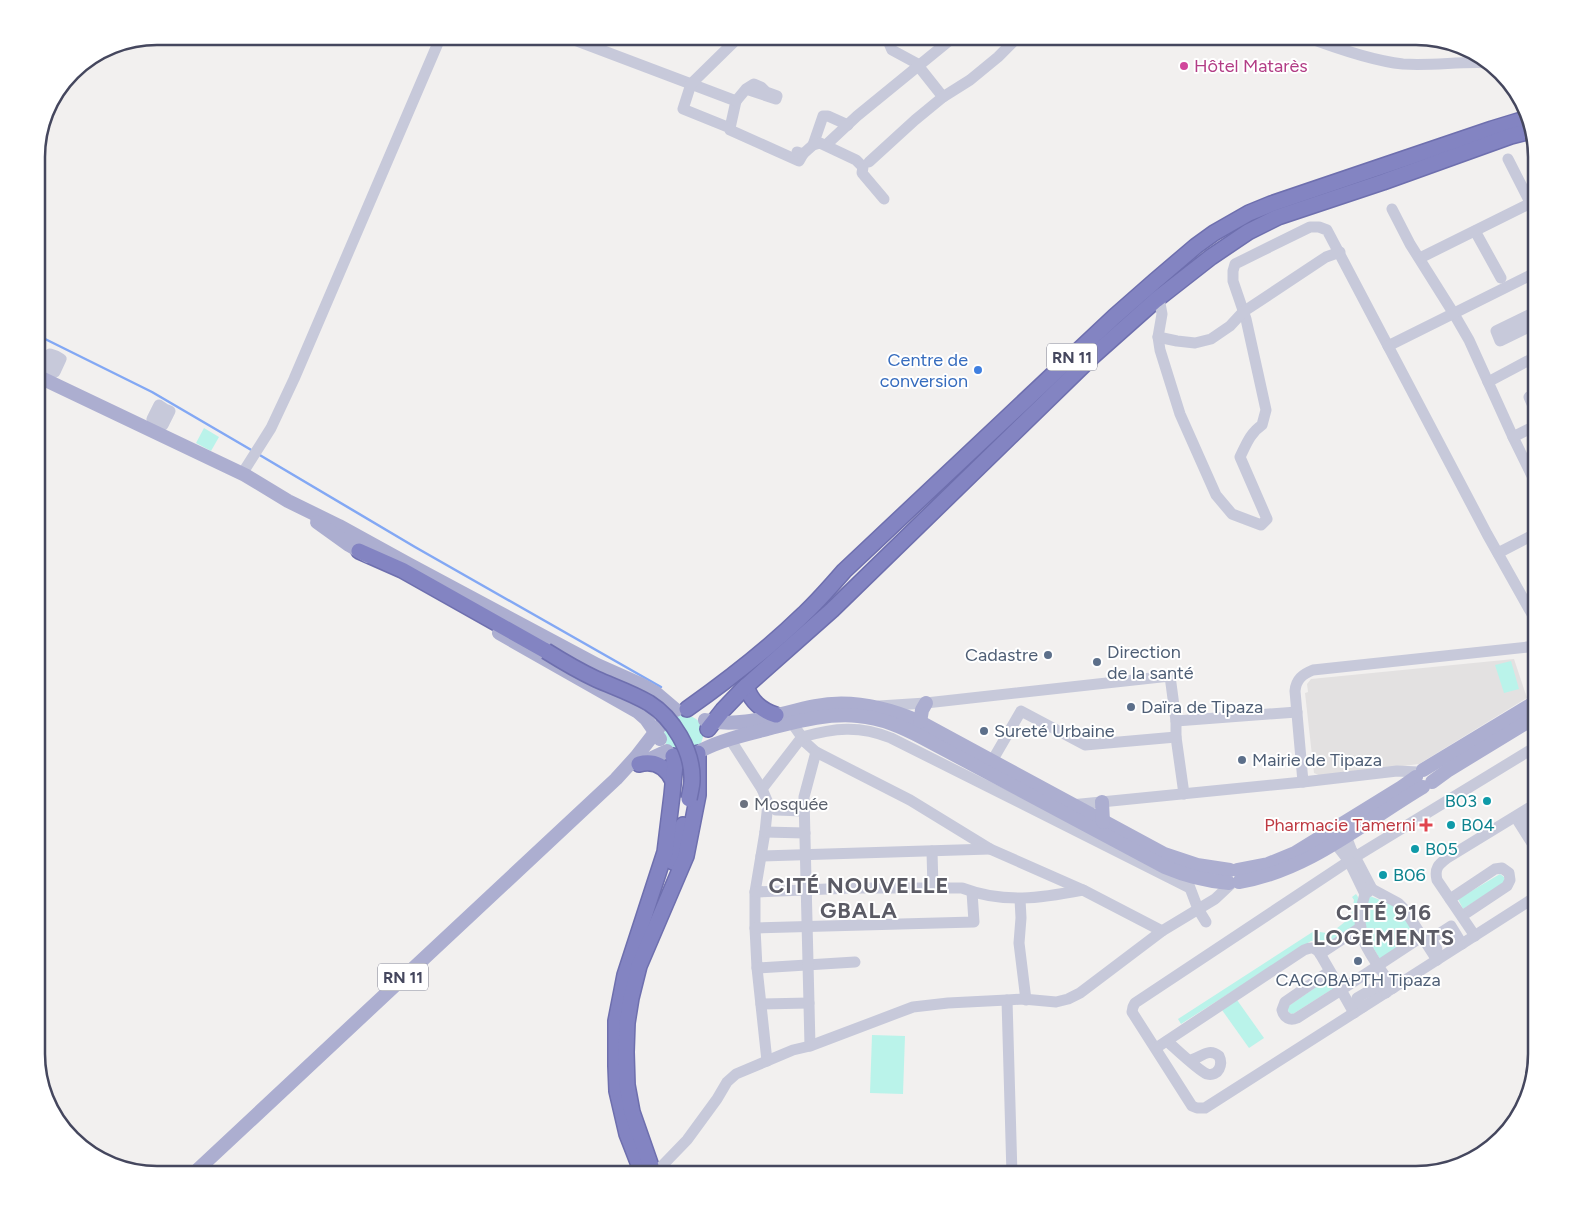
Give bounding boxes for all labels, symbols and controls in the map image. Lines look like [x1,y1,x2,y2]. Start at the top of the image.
place label: Hôtel Matarès [1194,55,1308,77]
marker: Hôtel Matarès [1178,60,1190,72]
road number: RN 11 [1047,344,1097,371]
place label: Centre de conversion [880,349,968,392]
marker: Centre de conversion [972,364,984,376]
place label: Direction de la santé [1107,641,1194,684]
place label: Cadastre [965,644,1038,666]
marker: Cadastre [1042,649,1054,661]
marker: Direction de la santé [1091,656,1103,668]
place label: Daïra de Tipaza [1141,696,1263,718]
marker: Daïra de Tipaza [1125,701,1137,713]
place label: Sureté Urbaine [994,720,1115,742]
marker: Sureté Urbaine [978,725,990,737]
place label: Mairie de Tipaza [1252,749,1382,771]
marker: Mairie de Tipaza [1236,754,1248,766]
place label: B03 [1445,790,1477,812]
place label: Mosquée [754,793,828,815]
marker: B03 [1481,795,1493,807]
marker: Mosquée [738,798,750,810]
place label: Pharmacie Tamerni [1264,814,1416,836]
place label: B04 [1461,814,1495,836]
marker: Pharmacie Tamerni [1420,819,1432,831]
marker: B04 [1445,819,1457,831]
place label: B05 [1425,838,1458,860]
marker: B05 [1409,843,1421,855]
place label: B06 [1393,864,1426,886]
marker: B06 [1377,869,1389,881]
district label: CITÉ NOUVELLE GBALA [768,872,950,924]
district label: CITÉ 916 LOGEMENTS [1313,899,1455,951]
marker: CACOBAPTH Tipaza [1352,955,1364,967]
road number: RN 11 [378,964,428,990]
place label: CACOBAPTH Tipaza [1275,969,1441,991]

